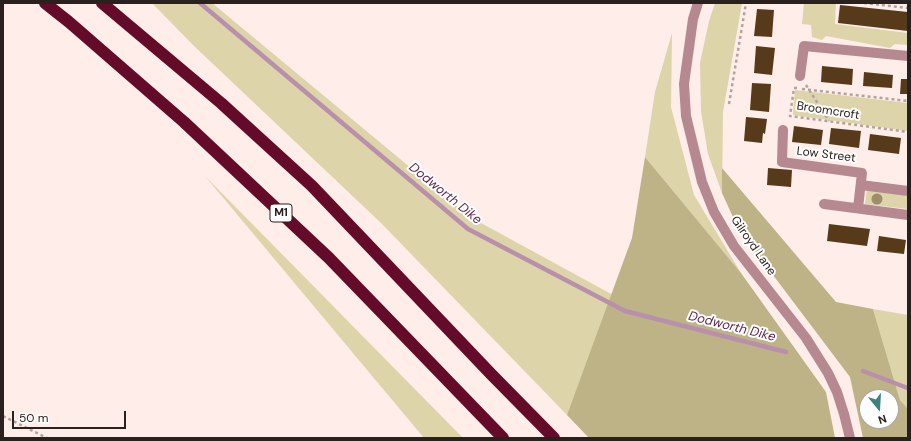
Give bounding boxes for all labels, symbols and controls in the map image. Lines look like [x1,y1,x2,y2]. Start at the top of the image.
street label: Broomcroft [796,99,860,123]
street label: Low Street [796,144,856,166]
water label: Dodworth Dike [405,160,485,228]
road number: M1 [270,204,292,222]
street label: Gilroyd Lane [727,214,779,278]
water label: Dodworth Dike [687,309,777,345]
north arrow [859,389,899,429]
scale bar [14,403,128,429]
text: 50 m [19,410,48,426]
text: N [876,412,888,427]

